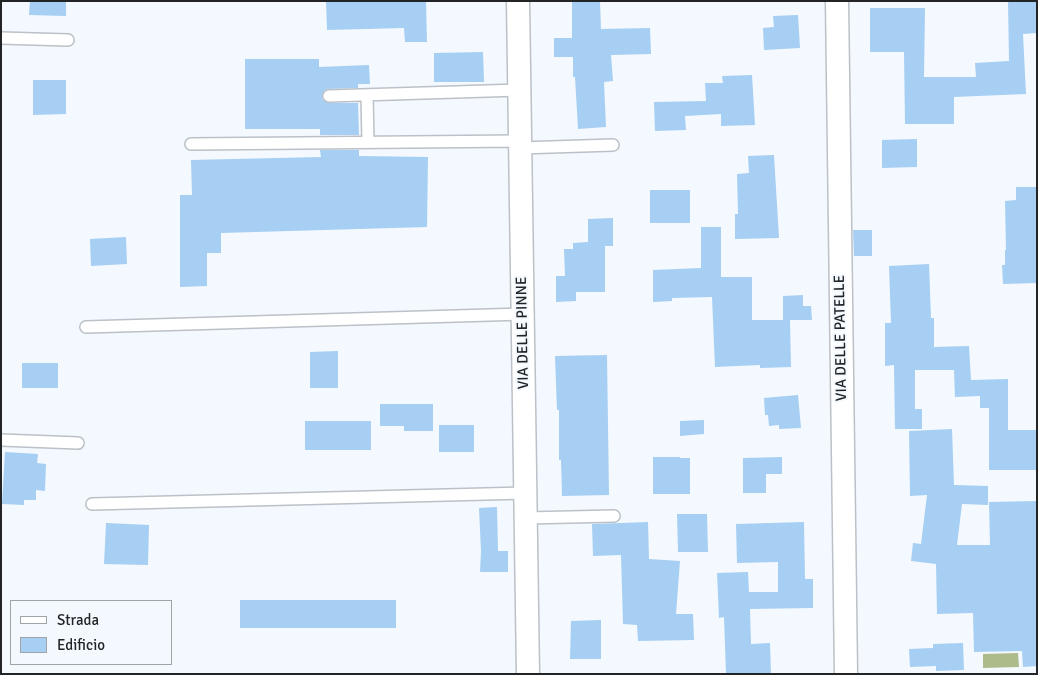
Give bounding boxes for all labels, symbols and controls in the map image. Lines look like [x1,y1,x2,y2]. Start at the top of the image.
street label: VIA DELLE PATELLE [831,275,851,401]
street label: VIA DELLE PINNE [513,277,533,389]
legend [10,600,172,665]
text: Strada [57,611,99,629]
text: Edificio [57,636,105,654]

